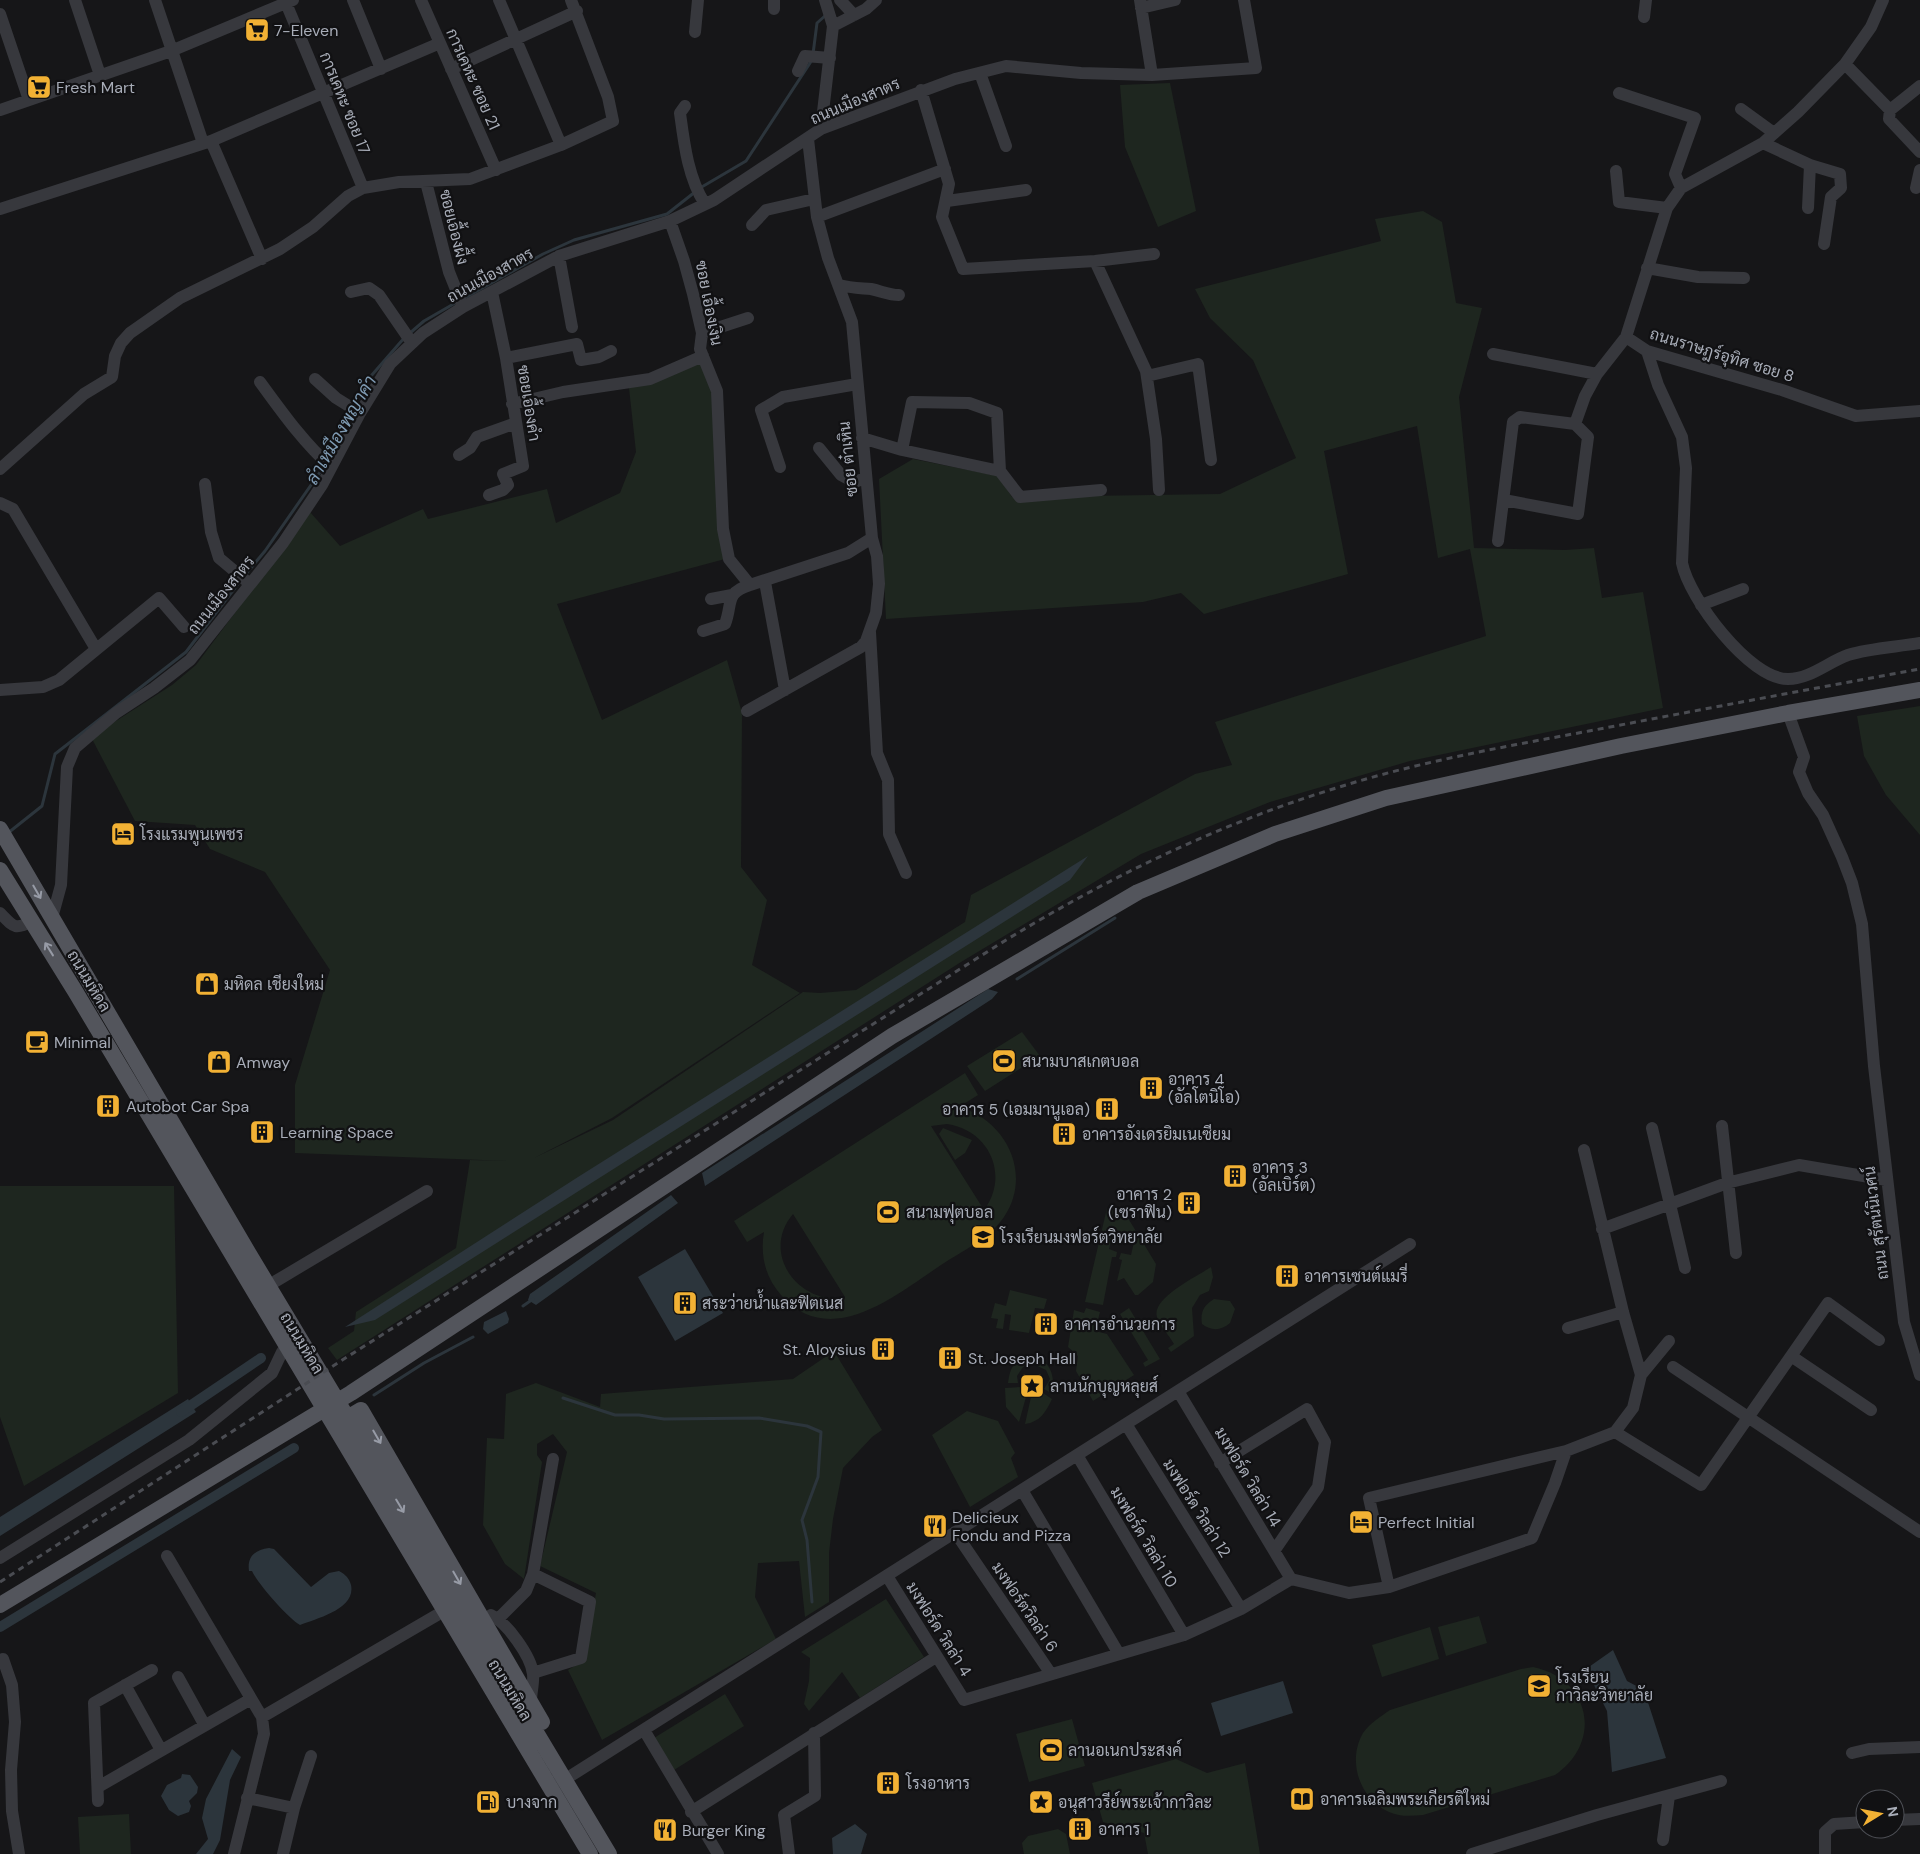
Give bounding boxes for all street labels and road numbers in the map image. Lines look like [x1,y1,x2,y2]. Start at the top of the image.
street label: การเคหะ ซอย 21 [441,25,505,133]
street label: การเคหะ ซอย 17 [315,49,375,157]
street label: ถนนเมืองสาตร [807,73,903,129]
street label: ซอยเอื้องผื้ง [435,186,477,267]
street label: ถนนเมืองสาตร [443,243,537,307]
street label: ซอย เอื้องเงิน [690,258,731,347]
street label: ถนนราษฎร์อุทิศ ซอย 8 [1647,321,1797,388]
street label: ซอยเอื้องคำ [513,363,549,443]
street label: ซอย ต๋าเหิน [834,420,862,498]
street label: ถนนเมืองสาตร [183,551,259,639]
street label: ถนนมหิดล [62,946,116,1016]
street label: ถนน สุรัตน์นิเวศน์ [1857,1165,1894,1281]
street label: ถนนมหิดล [275,1308,329,1378]
street label: มงฟอร์ด วิลล่า 14 [1210,1422,1288,1531]
street label: มงฟอร์ด วิลล่า 12 [1158,1454,1237,1561]
street label: มงฟอร์ด วิลล่า 10 [1106,1482,1184,1591]
street label: มงฟอร์ตวิลล่า 6 [987,1557,1065,1656]
street label: มงฟอร์ด วิลล่า 4 [901,1577,978,1681]
street label: ถนนมหิดล [483,1655,537,1725]

